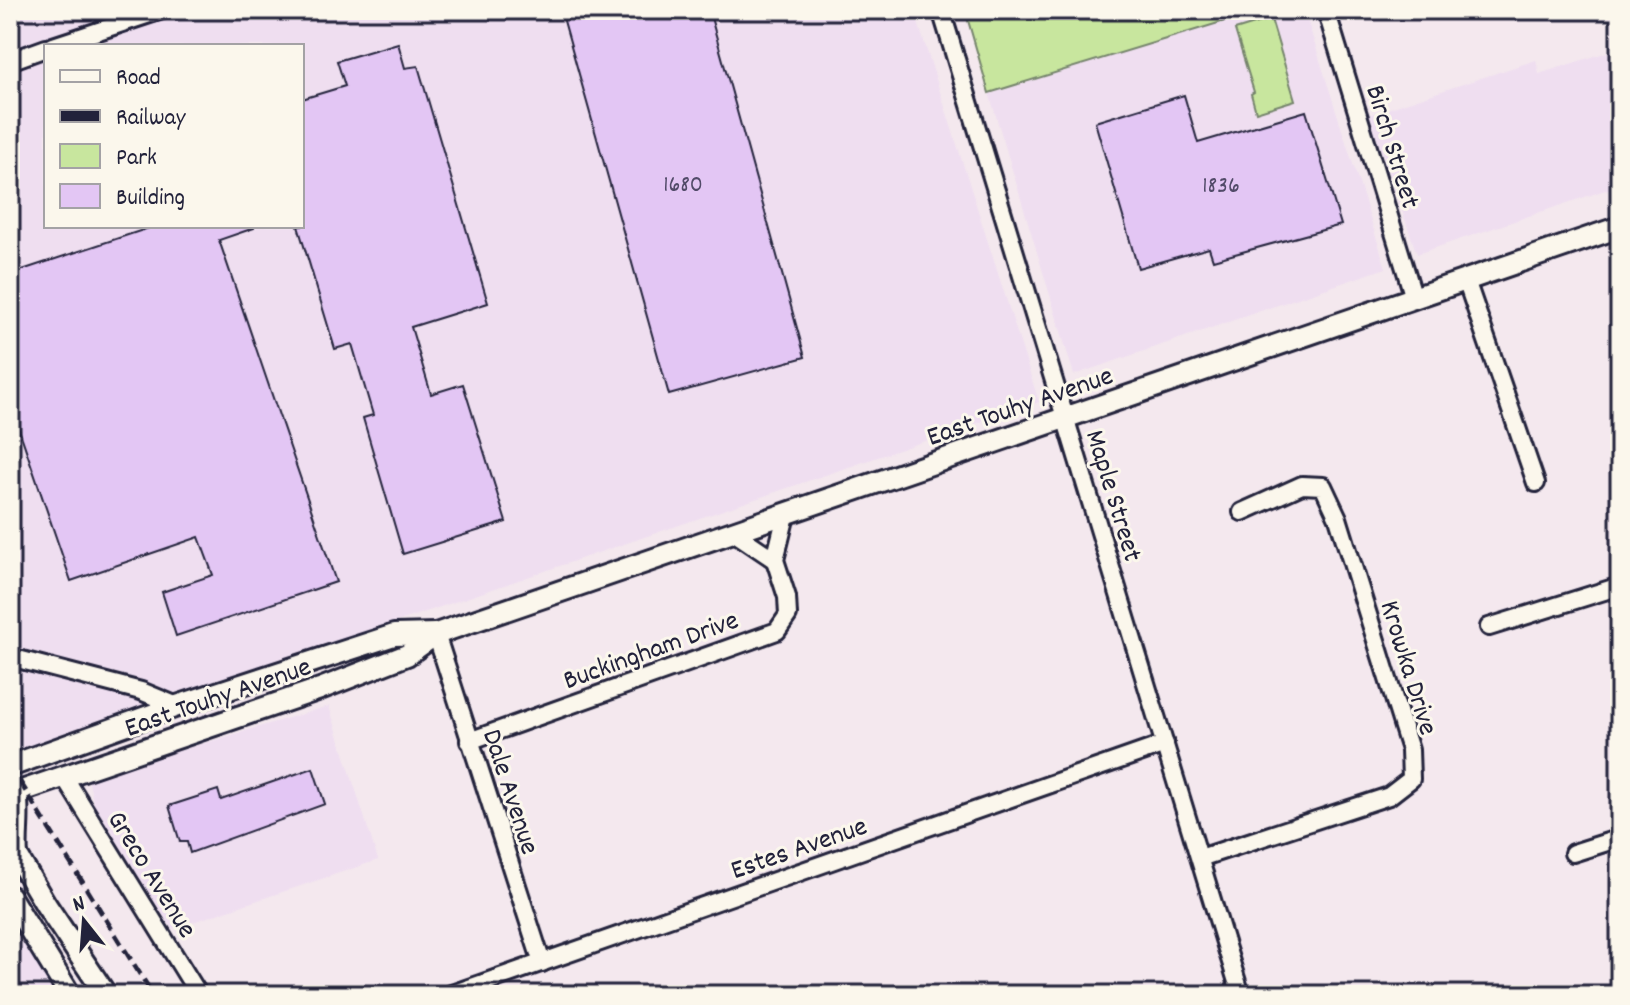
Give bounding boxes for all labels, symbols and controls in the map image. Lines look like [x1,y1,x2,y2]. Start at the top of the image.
legend [44,44,304,228]
text: Road [116,62,161,96]
street label: Birch Street [1352,81,1428,214]
text: Railway [116,102,187,136]
text: Park [116,142,157,176]
house number: 1680 [663,169,703,203]
house number: 1836 [1202,170,1240,204]
text: Building [116,182,185,216]
street label: East Touhy Avenue [922,358,1119,459]
street label: Maple Street [1072,426,1150,567]
street label: Krowka Drive [1367,596,1446,741]
street label: Buckingham Drive [558,602,745,703]
street label: East Touhy Avenue [120,649,317,750]
street label: Dale Avenue [469,725,547,860]
street label: Greco Avenue [95,804,205,947]
street label: Estes Avenue [726,809,873,893]
north arrow [44,881,124,961]
text: N [69,889,89,922]

